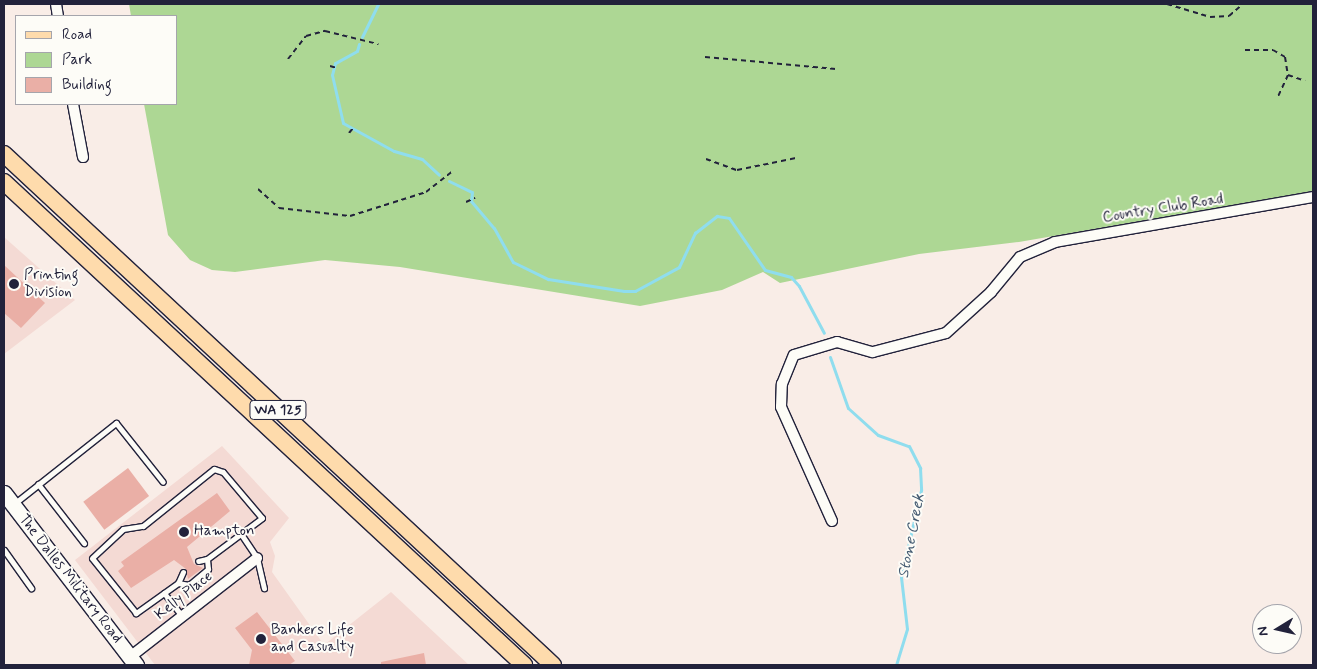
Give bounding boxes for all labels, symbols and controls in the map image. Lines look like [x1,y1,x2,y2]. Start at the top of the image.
legend [15,15,178,105]
text: Road [62,25,92,45]
text: Park [62,50,92,70]
text: Building [62,75,112,95]
street label: Country Club Road [1103,191,1223,227]
place label: Printing Division [24,266,78,301]
marker: Printing Division [8,278,20,290]
road number: WA 125 [249,398,307,422]
water label: Stone Creek [894,492,930,580]
street label: The Dalles Military Road [14,511,126,647]
place label: Hampton [194,523,254,541]
marker: Hampton [178,526,190,538]
street label: Kelly Place [151,568,217,624]
north arrow [1252,604,1302,654]
place label: Bankers Life and Casualty [271,621,357,656]
text: N [1254,625,1273,637]
marker: Bankers Life and Casualty [255,633,267,645]

